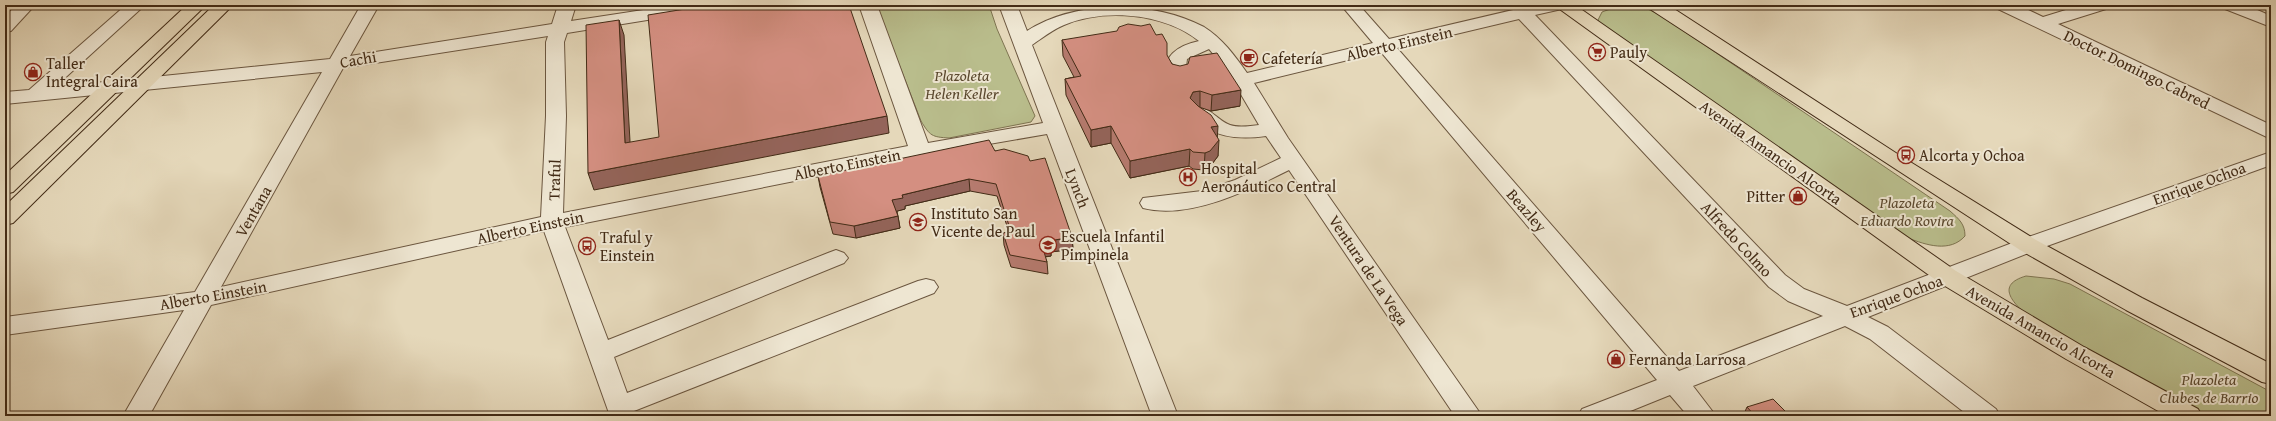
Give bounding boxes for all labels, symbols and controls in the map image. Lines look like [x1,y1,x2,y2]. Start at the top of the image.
street label: Alberto Einstein [1343,19,1455,67]
street label: Doctor Domingo Cabred [2060,23,2215,115]
place label: Pauly [1610,40,1647,64]
supermarket icon: Pauly [1587,42,1607,62]
street label: Cachi [338,44,379,74]
place label: Cafetería [1262,46,1323,70]
cafe icon: Cafetería [1239,48,1259,68]
place label: Taller Integral Caira [46,51,138,93]
shop icon: Taller Integral Caira [23,62,43,82]
park label: Plazoleta Helen Keller [924,63,1000,105]
street label: Avenida Amancio Alcorta [1695,94,1847,211]
street label: Alberto Einstein [791,142,903,186]
place label: Alcorta y Ochoa [1919,143,2025,167]
bus stop icon: Alcorta y Ochoa [1896,145,1916,165]
street label: Enrique Ochoa [2149,155,2249,211]
place label: Hospital Aeronáutico Central [1201,156,1337,198]
street label: Traful [541,158,567,201]
street label: Lynch [1060,165,1096,211]
hospital icon: Hospital Aeronáutico Central [1178,167,1198,187]
street label: Ventana [229,180,278,241]
street label: Beazley [1501,183,1553,237]
place label: Pitter [1747,184,1785,208]
shop icon: Pitter [1788,186,1808,206]
park label: Plazoleta Eduardo Rovira [1859,190,1954,232]
street label: Alfredo Colmo [1695,196,1779,282]
place label: Instituto San Vicente de Paul [931,201,1036,243]
street label: Alberto Einstein [474,204,586,250]
street label: Ventura de La Vega [1323,210,1415,330]
school or university icon: Instituto San Vicente de Paul [908,212,928,232]
place label: Escuela Infantil Pimpinela [1061,224,1165,266]
place label: Traful y Einstein [600,225,655,267]
school or university icon: Escuela Infantil Pimpinela [1038,235,1058,255]
bus stop icon: Traful y Einstein [577,236,597,256]
street label: Enrique Ochoa [1846,268,1946,324]
street label: Alberto Einstein [158,274,269,316]
street label: Avenida Amancio Alcorta [1962,278,2121,384]
place label: Fernanda Larrosa [1629,347,1746,371]
shop icon: Fernanda Larrosa [1606,349,1626,369]
park label: Plazoleta Clubes de Barrio [2160,367,2259,409]

